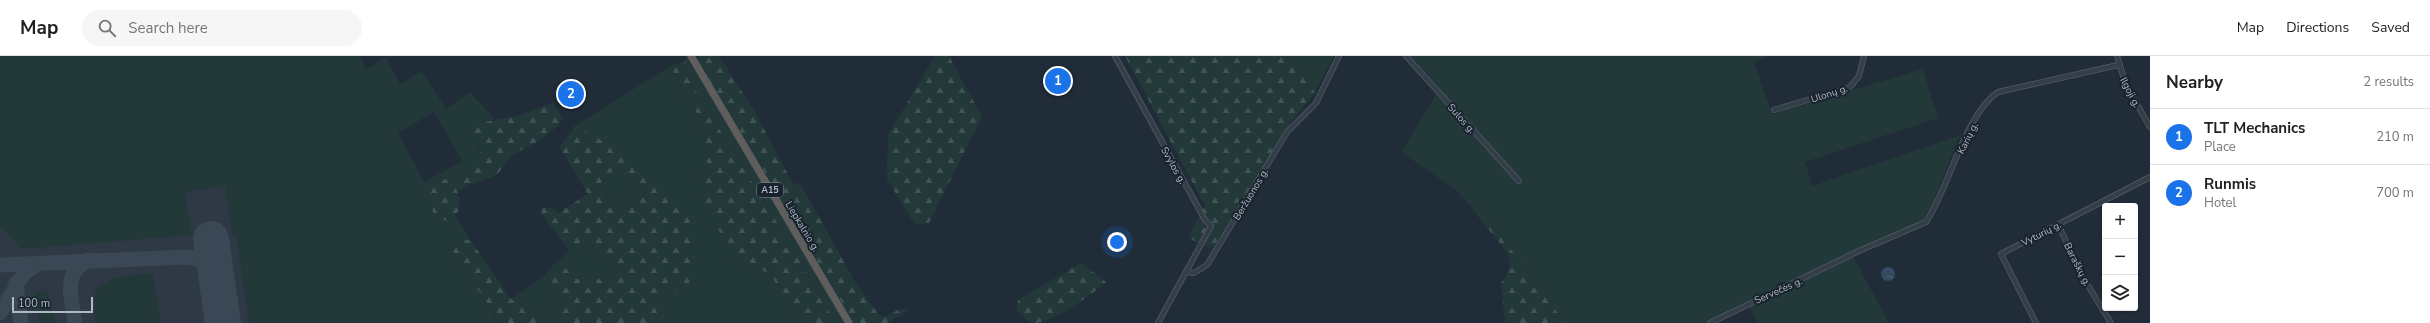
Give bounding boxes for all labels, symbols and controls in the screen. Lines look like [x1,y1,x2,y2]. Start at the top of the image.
search box [82,10,362,46]
text: Map [20,15,58,41]
icon: search [96,17,118,39]
text: Search here [128,18,208,38]
text: Map [2237,18,2264,37]
text: Directions [2286,18,2349,37]
text: Saved [2371,18,2410,37]
pin: 1 [1045,66,1071,96]
text: Nearby [2166,71,2223,94]
text: 2 results [2363,73,2414,91]
street label: Ilgoji g. [2117,75,2144,110]
pin: 2 [558,79,584,109]
street label: Ulonų g. [1809,81,1849,106]
street label: Sulos g. [1444,101,1478,137]
text: TLT Mechanics [2204,118,2305,138]
street label: Karių g. [1954,120,1982,157]
text: 1 [2175,128,2183,146]
text: 210 m [2376,128,2414,146]
text: Place [2204,138,2236,156]
street label: Svylos g. [1157,144,1189,187]
street label: Beržuonos g. [1230,166,1272,223]
text: Runmis [2204,174,2256,194]
road number: A15 [757,183,783,197]
text: 2 [2175,184,2183,202]
text: 700 m [2376,184,2414,202]
text: Hotel [2204,194,2236,212]
street label: Liepkalnio g. [782,199,823,254]
map controls [2102,203,2138,311]
button: + [2102,203,2138,239]
street label: Vyturių g. [2018,218,2064,250]
your location [1107,232,1127,252]
button: − [2102,239,2138,275]
street label: Baraškų g. [2060,240,2094,289]
street label: Servečės g. [1752,274,1805,308]
button: layers [2102,275,2138,311]
scale bar [12,295,93,314]
text: 100 m [18,296,50,311]

